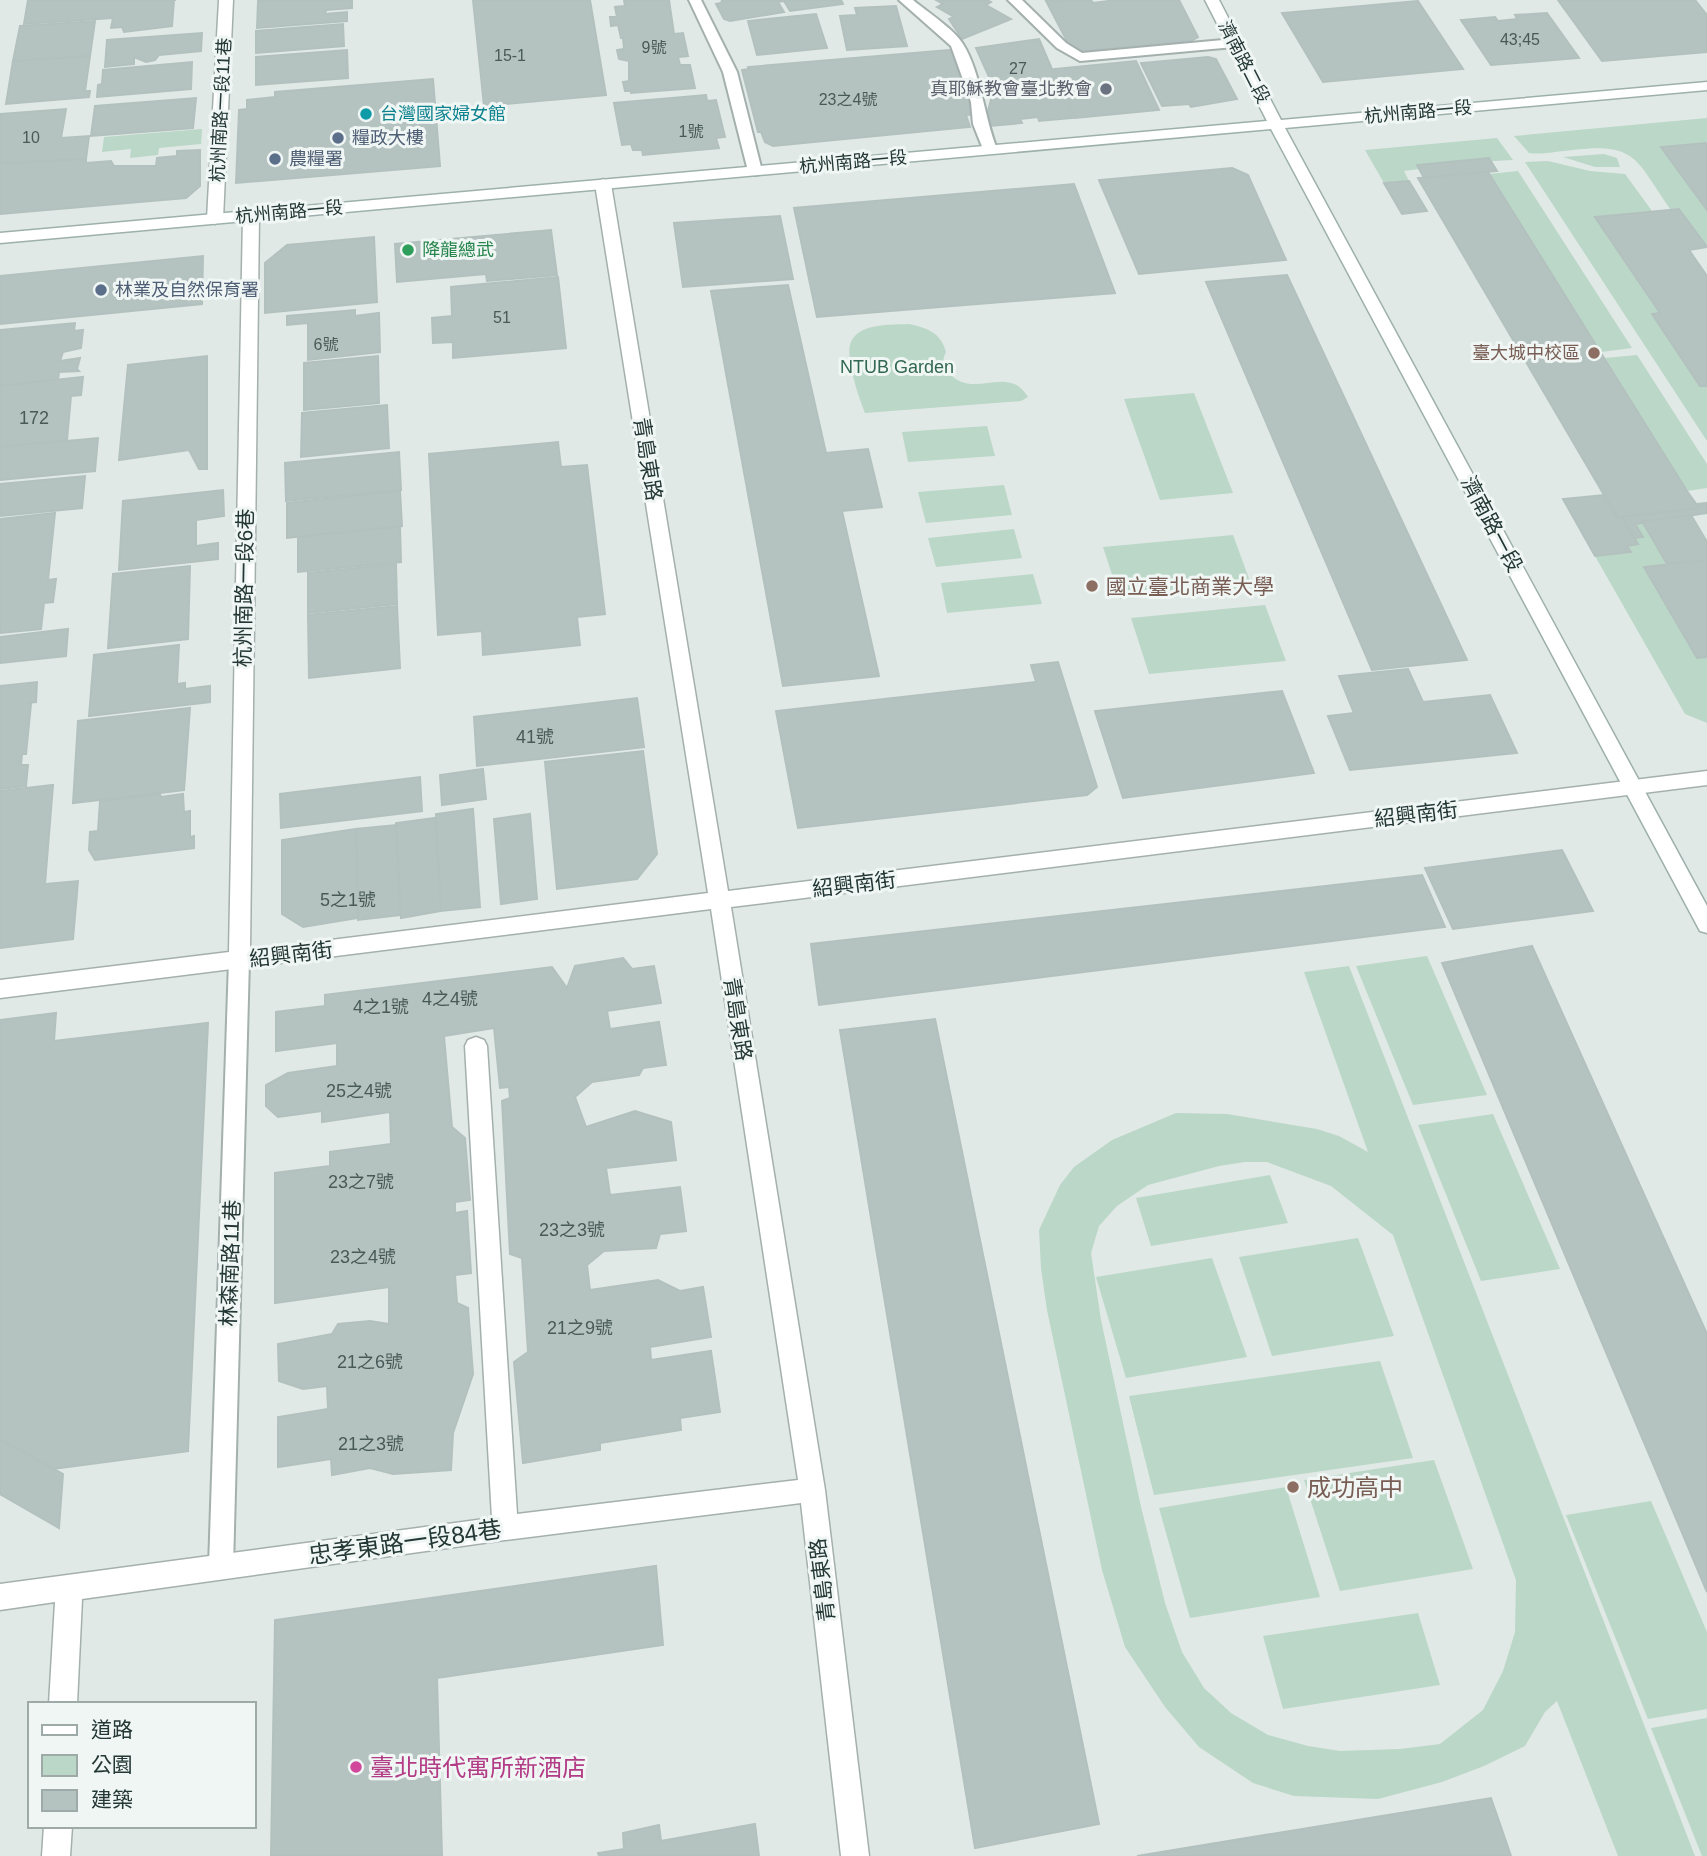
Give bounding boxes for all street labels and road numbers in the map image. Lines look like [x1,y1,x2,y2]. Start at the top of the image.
street label: 濟南路二段 [1215,17,1273,107]
street label: 杭州南路一段11巷 [207,37,235,183]
street label: 杭州南路一段 [1363,97,1473,127]
street label: 杭州南路一段 [798,147,908,177]
street label: 杭州南路一段 [234,197,344,227]
street label: 青島東路 [630,416,666,502]
street label: 濟南路一段 [1457,472,1527,576]
street label: 杭州南路一段6巷 [231,508,257,668]
street label: 紹興南街 [1373,797,1459,831]
street label: 紹興南街 [811,867,897,901]
street label: 紹興南街 [248,937,334,971]
street label: 青島東路 [720,976,756,1062]
street label: 林森南路11巷 [216,1199,244,1327]
street label: 忠孝東路一段84巷 [307,1515,503,1569]
street label: 青島東路 [805,1537,839,1623]

